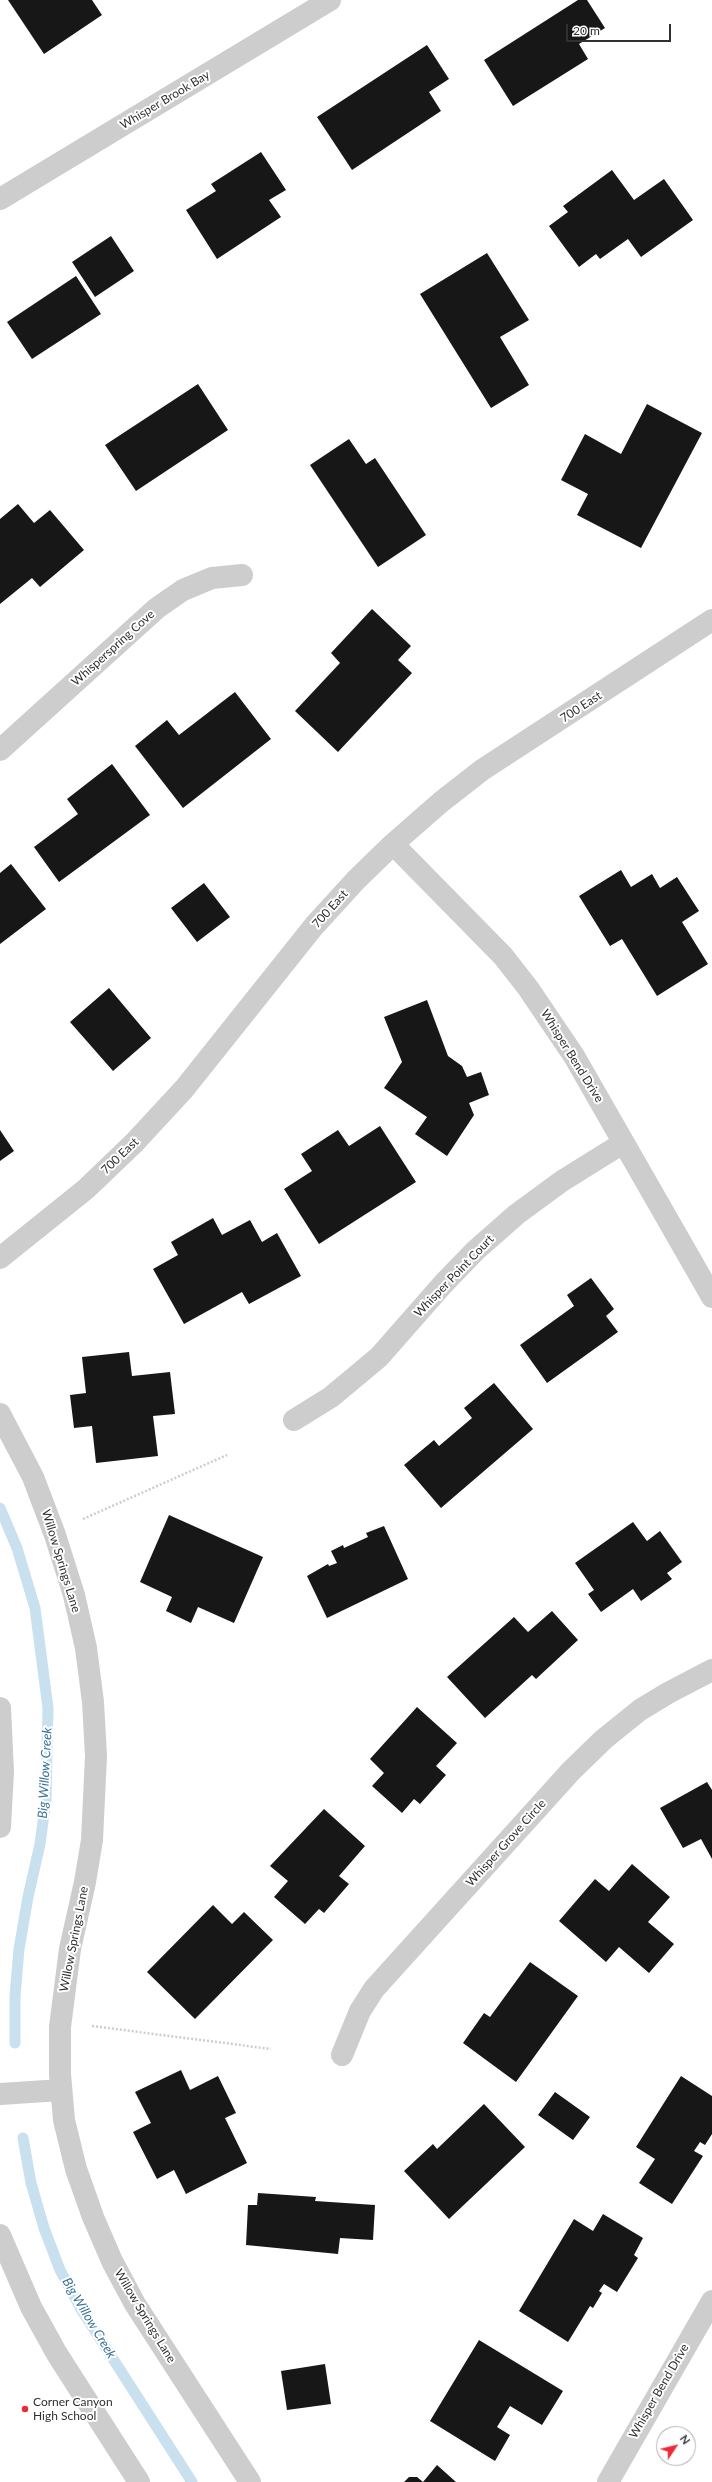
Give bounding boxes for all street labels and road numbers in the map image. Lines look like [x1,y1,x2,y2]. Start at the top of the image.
street label: Whisper Brook Bay [118,68,212,132]
street label: Whisperspring Cove [69,607,157,689]
street label: 700 East [558,688,604,726]
street label: 700 East [309,887,351,931]
street label: Whisper Bend Drive [538,1007,606,1105]
street label: 700 East [98,1135,142,1177]
street label: Whisper Point Court [411,1232,497,1320]
street label: Willow Springs Lane [38,1508,84,1614]
street label: Whisper Grove Circle [463,1796,549,1890]
street label: Willow Springs Lane [57,1885,91,1993]
street label: Willow Springs Lane [111,2266,179,2366]
street label: Whisper Bend Drive [626,2341,692,2441]

